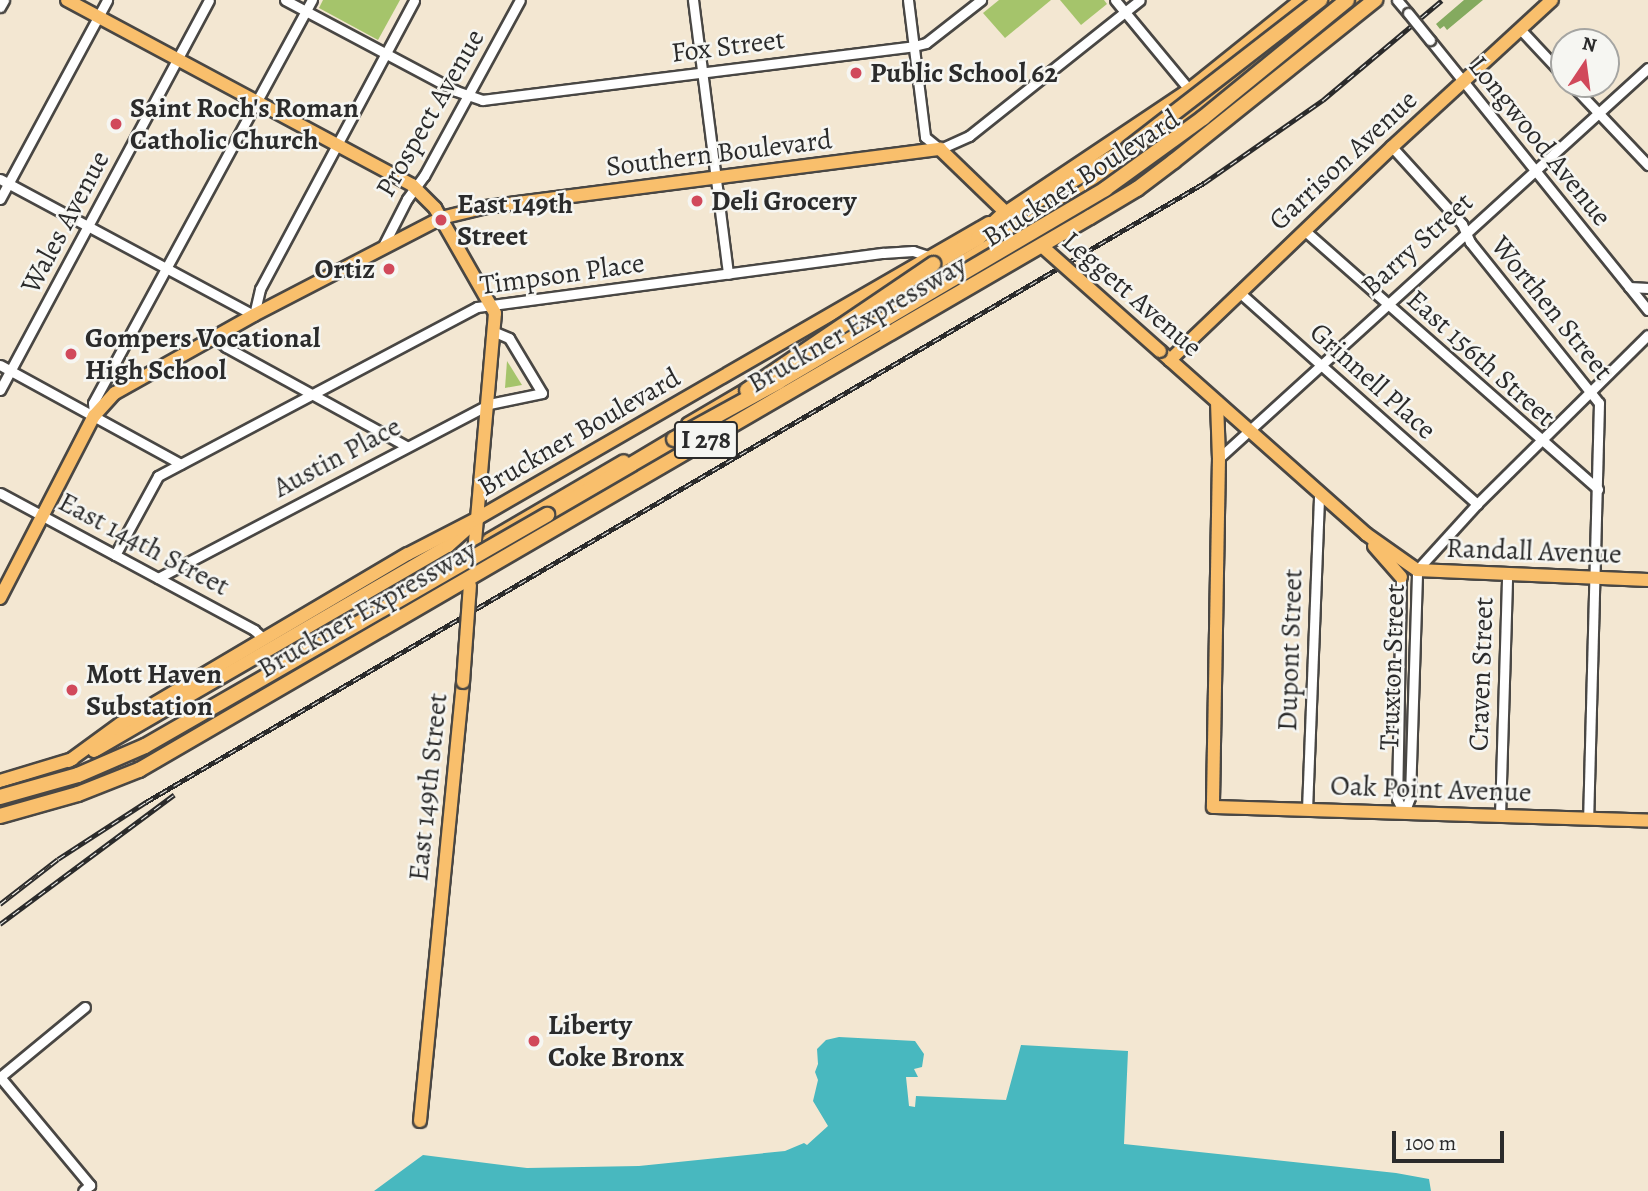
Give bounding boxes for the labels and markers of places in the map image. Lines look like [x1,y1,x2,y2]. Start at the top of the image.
place label: Public School 62 [870,56,1058,90]
marker: Public School 62 [848,65,864,81]
place label: Saint Roch's Roman Catholic Church [130,91,359,157]
marker: Saint Roch's Roman Catholic Church [108,116,124,132]
place label: Deli Grocery [711,184,856,218]
place label: East 149th Street [457,187,573,253]
marker: Deli Grocery [689,193,705,209]
marker: East 149th Street [431,210,451,230]
place label: Ortiz [314,252,375,286]
marker: Ortiz [381,261,397,277]
place label: Gompers Vocational High School [85,321,320,387]
marker: Gompers Vocational High School [63,346,79,362]
place label: Mott Haven Substation [86,657,222,723]
marker: Mott Haven Substation [64,682,80,698]
place label: Liberty Coke Bronx [548,1008,684,1074]
marker: Liberty Coke Bronx [526,1033,542,1049]

